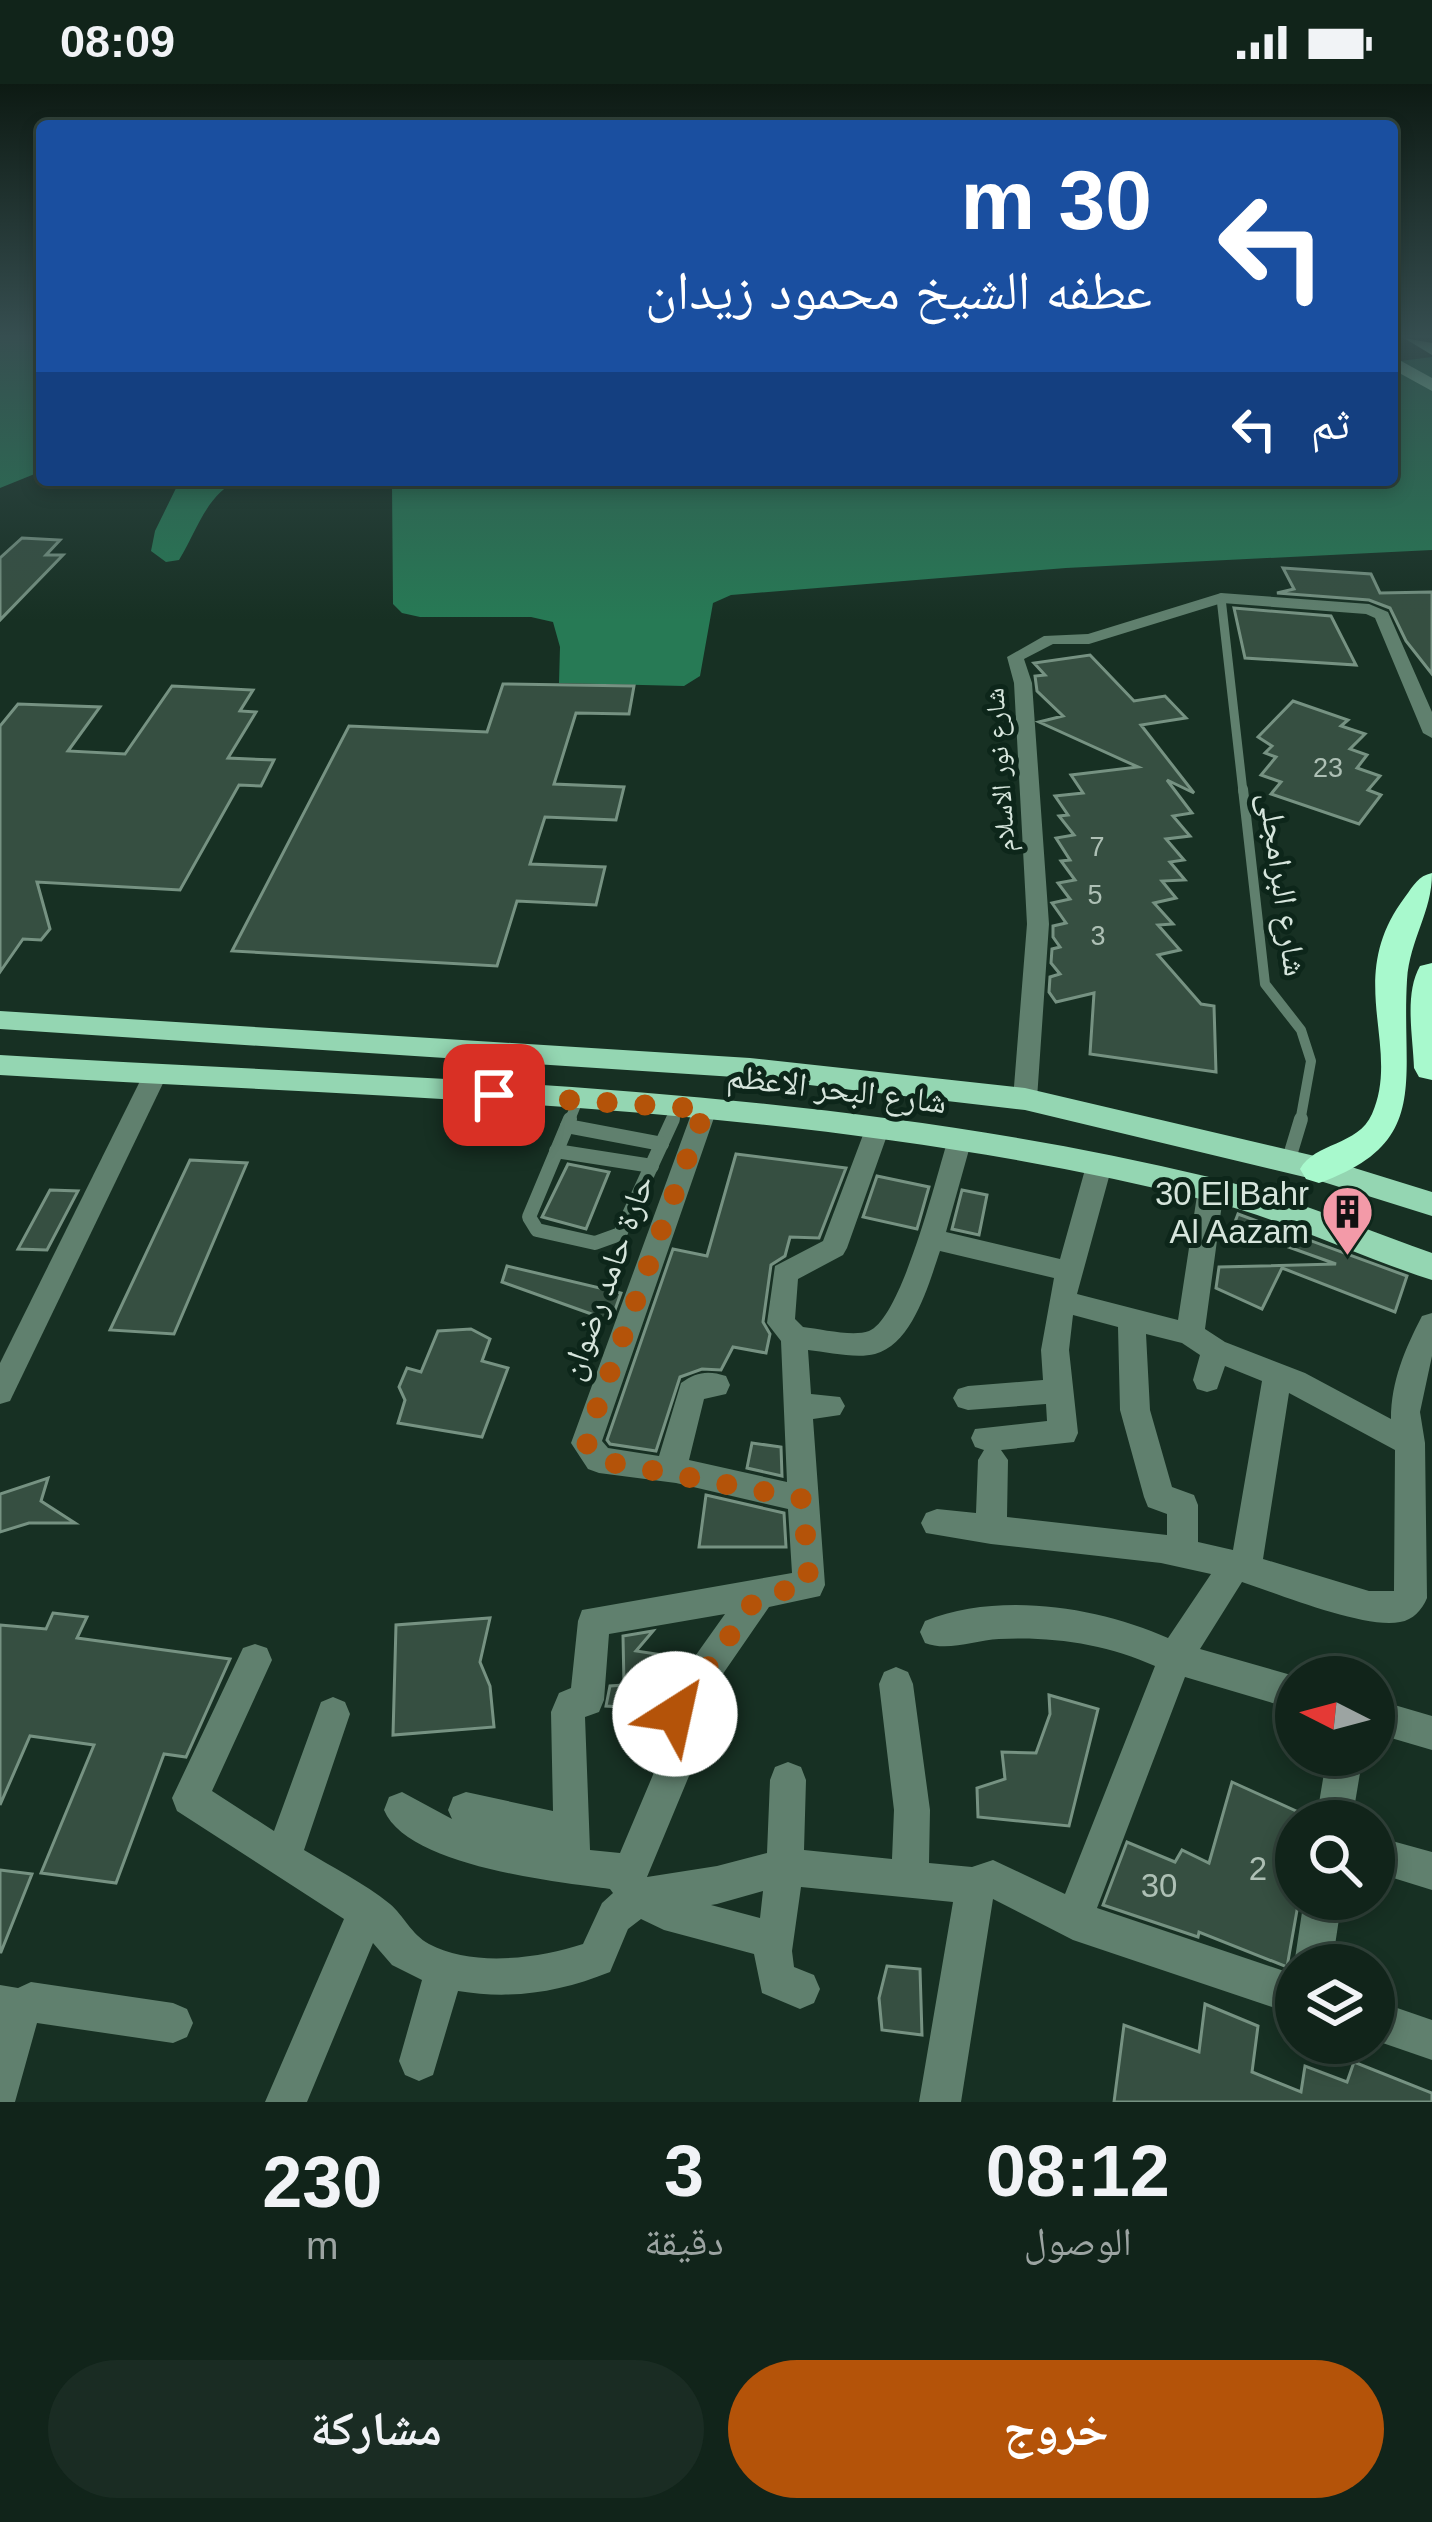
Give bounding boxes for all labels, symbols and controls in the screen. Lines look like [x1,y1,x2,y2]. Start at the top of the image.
text: 08:09 [60,16,175,67]
text: 30 m [961,153,1152,247]
icon: left [1194,168,1350,324]
text: عطفه الشيخ محمود زيدان [645,260,1152,320]
icon: left [1221,396,1287,462]
text: ثم [1311,398,1350,449]
street label: شارع نور الاسلام [979,687,1024,853]
house number: 23 [1313,753,1343,783]
street label: شارع البرامجلى [1250,790,1315,979]
house number: 7 [1089,832,1105,862]
house number: 5 [1087,880,1103,910]
house number: 3 [1090,921,1106,951]
pin [443,1044,545,1146]
street label: شارع البحر الاعظم [725,1057,949,1124]
icon: arrive [461,1062,527,1128]
street label: حارة حامد رضوان [552,1170,663,1385]
place label: 30 El Bahr Al Aazam [1155,1175,1309,1250]
building icon: 30 El Bahr Al Aazam [1320,1184,1376,1258]
position arrow [612,1651,738,1777]
north arrow [1275,1656,1395,1776]
map controls [1275,1656,1395,2064]
button: search [1275,1800,1395,1920]
house number: 2 [1249,1850,1267,1887]
house number: 30 [1141,1867,1177,1904]
button: layers [1275,1944,1395,2064]
text: 3 [664,2131,704,2211]
text: 08:12 [986,2131,1170,2211]
text: 230 [262,2142,382,2222]
text: دقيقة [644,2220,724,2263]
text: الوصول [1024,2220,1132,2263]
text: m [306,2224,338,2267]
button: مشاركة [48,2360,704,2498]
button: خروج [728,2360,1384,2498]

